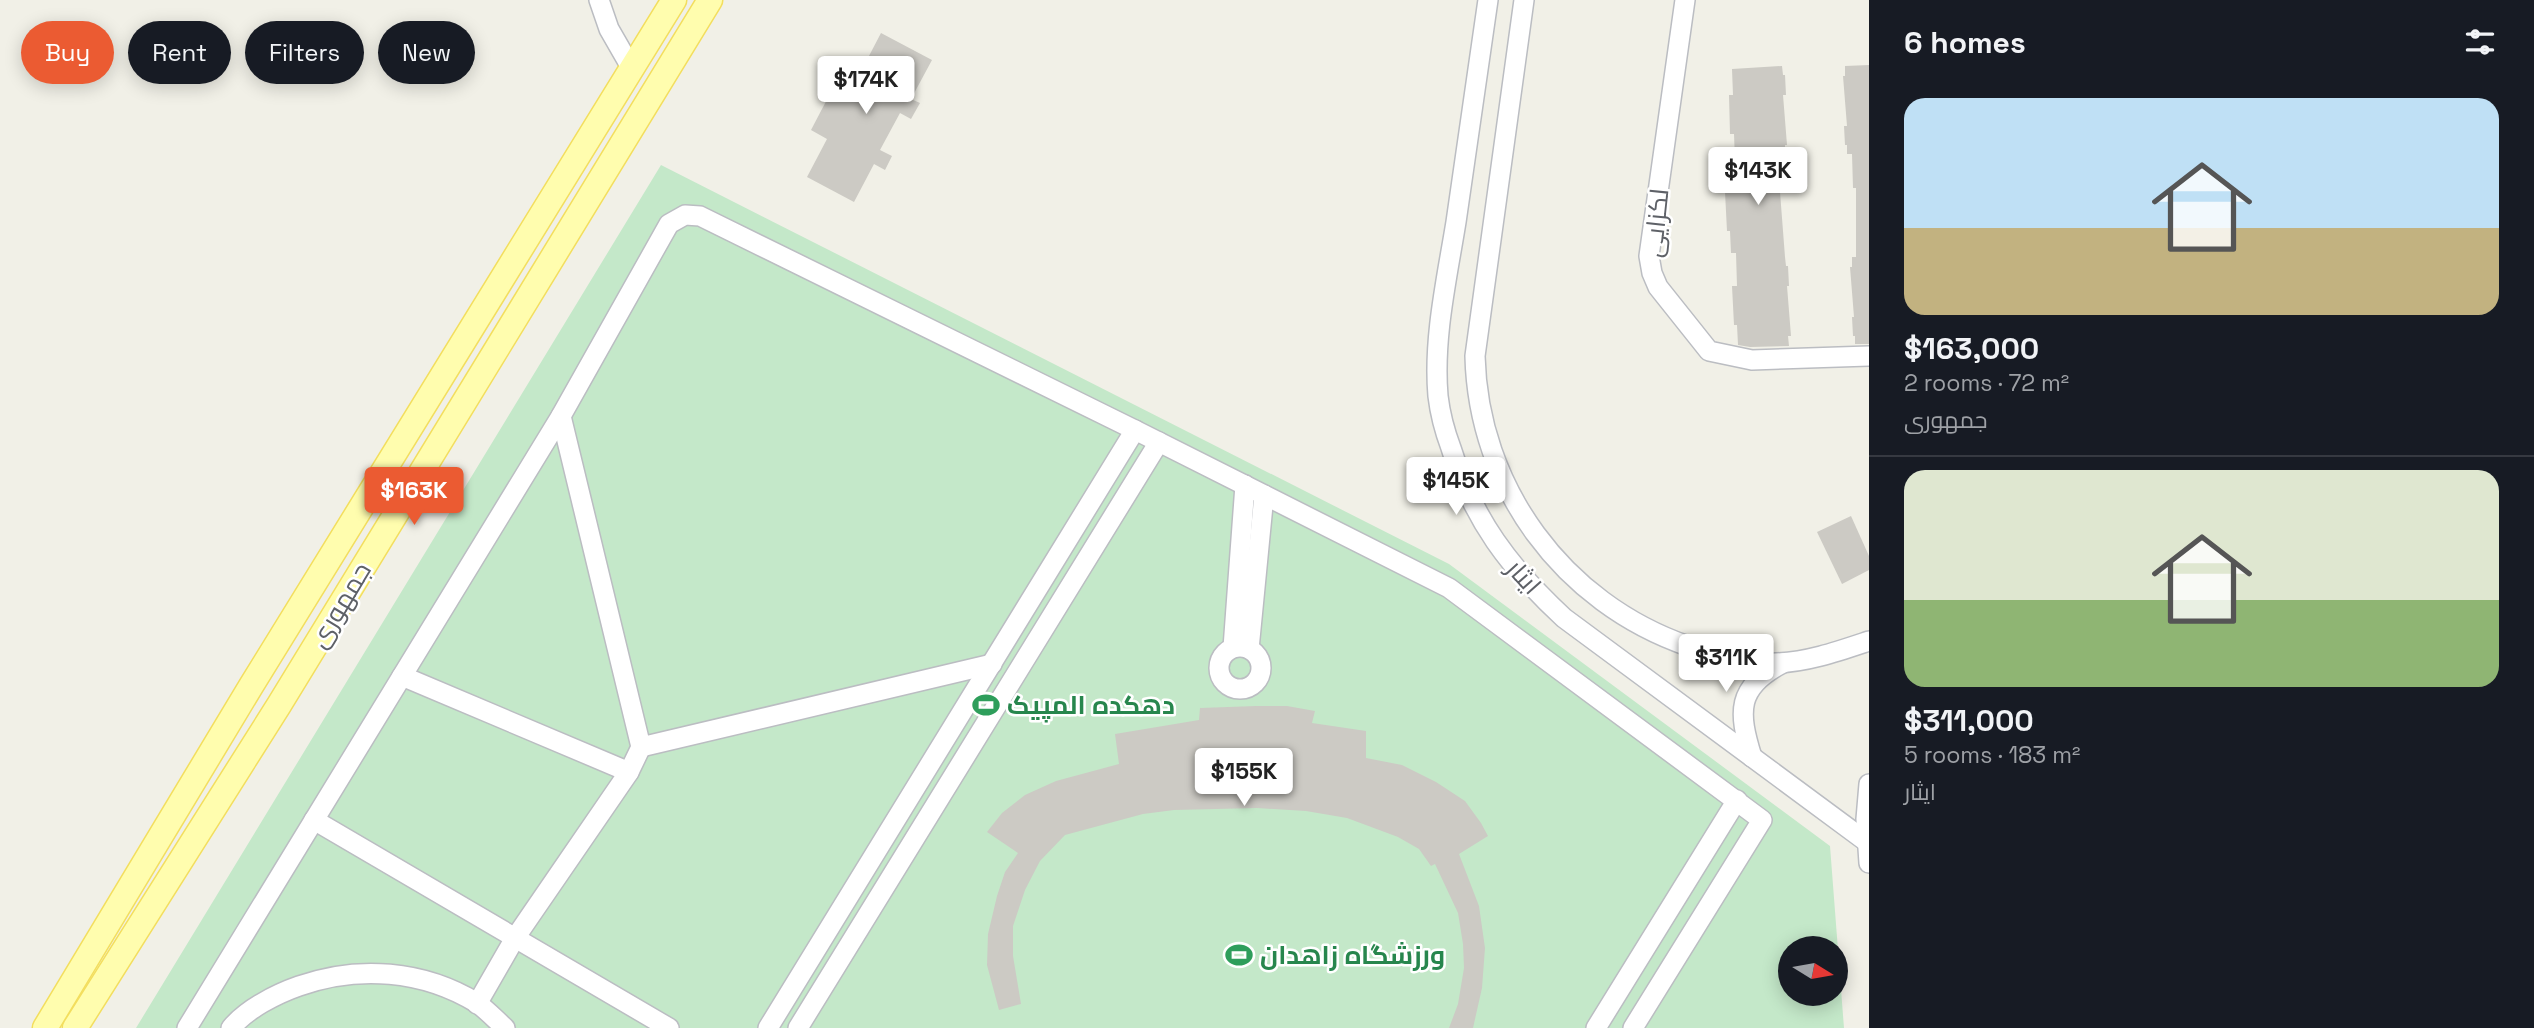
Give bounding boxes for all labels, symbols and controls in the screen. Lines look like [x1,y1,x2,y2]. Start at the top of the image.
chip: Buy [21,21,114,84]
chip: Rent [128,21,231,84]
chip: Filters [245,21,364,84]
chip: New [378,21,475,84]
text: 6 homes [1904,23,2026,62]
icon: filters [2461,23,2499,61]
pin: $174K [817,57,915,116]
text: $174K [833,64,899,94]
icon: home [2139,144,2265,270]
pin: $143K [1709,148,1807,207]
text: $143K [1724,155,1792,185]
street label: لکزایی [1635,187,1677,259]
text: $163,000 [1904,329,2039,368]
text: 2 rooms · 72 m² [1904,368,2069,398]
text: جمهوری [1904,405,1987,435]
pin: $145K [1407,458,1505,517]
text: $145K [1422,465,1490,495]
pin: $163K [365,468,463,527]
text: $163K [381,475,447,505]
icon: home [2139,516,2265,642]
street label: ایثار [1498,551,1549,602]
street label: جمهوری [301,556,379,654]
pin: $311K [1677,634,1775,694]
text: $311K [1695,642,1757,672]
place label: دهکده المپیک [1007,688,1175,723]
sports icon: دهکده المپیک [971,690,1001,720]
text: $311,000 [1904,701,2034,740]
text: 5 rooms · 183 m² [1904,740,2080,770]
pin: $155K [1195,748,1293,808]
text: $155K [1211,756,1277,786]
text: ایثار [1904,777,1936,807]
north arrow [1778,936,1848,1006]
map controls [1778,936,1848,1006]
place label: ورزشگاه زاهدان [1260,938,1445,972]
sports icon: ورزشگاه زاهدان [1224,940,1254,970]

